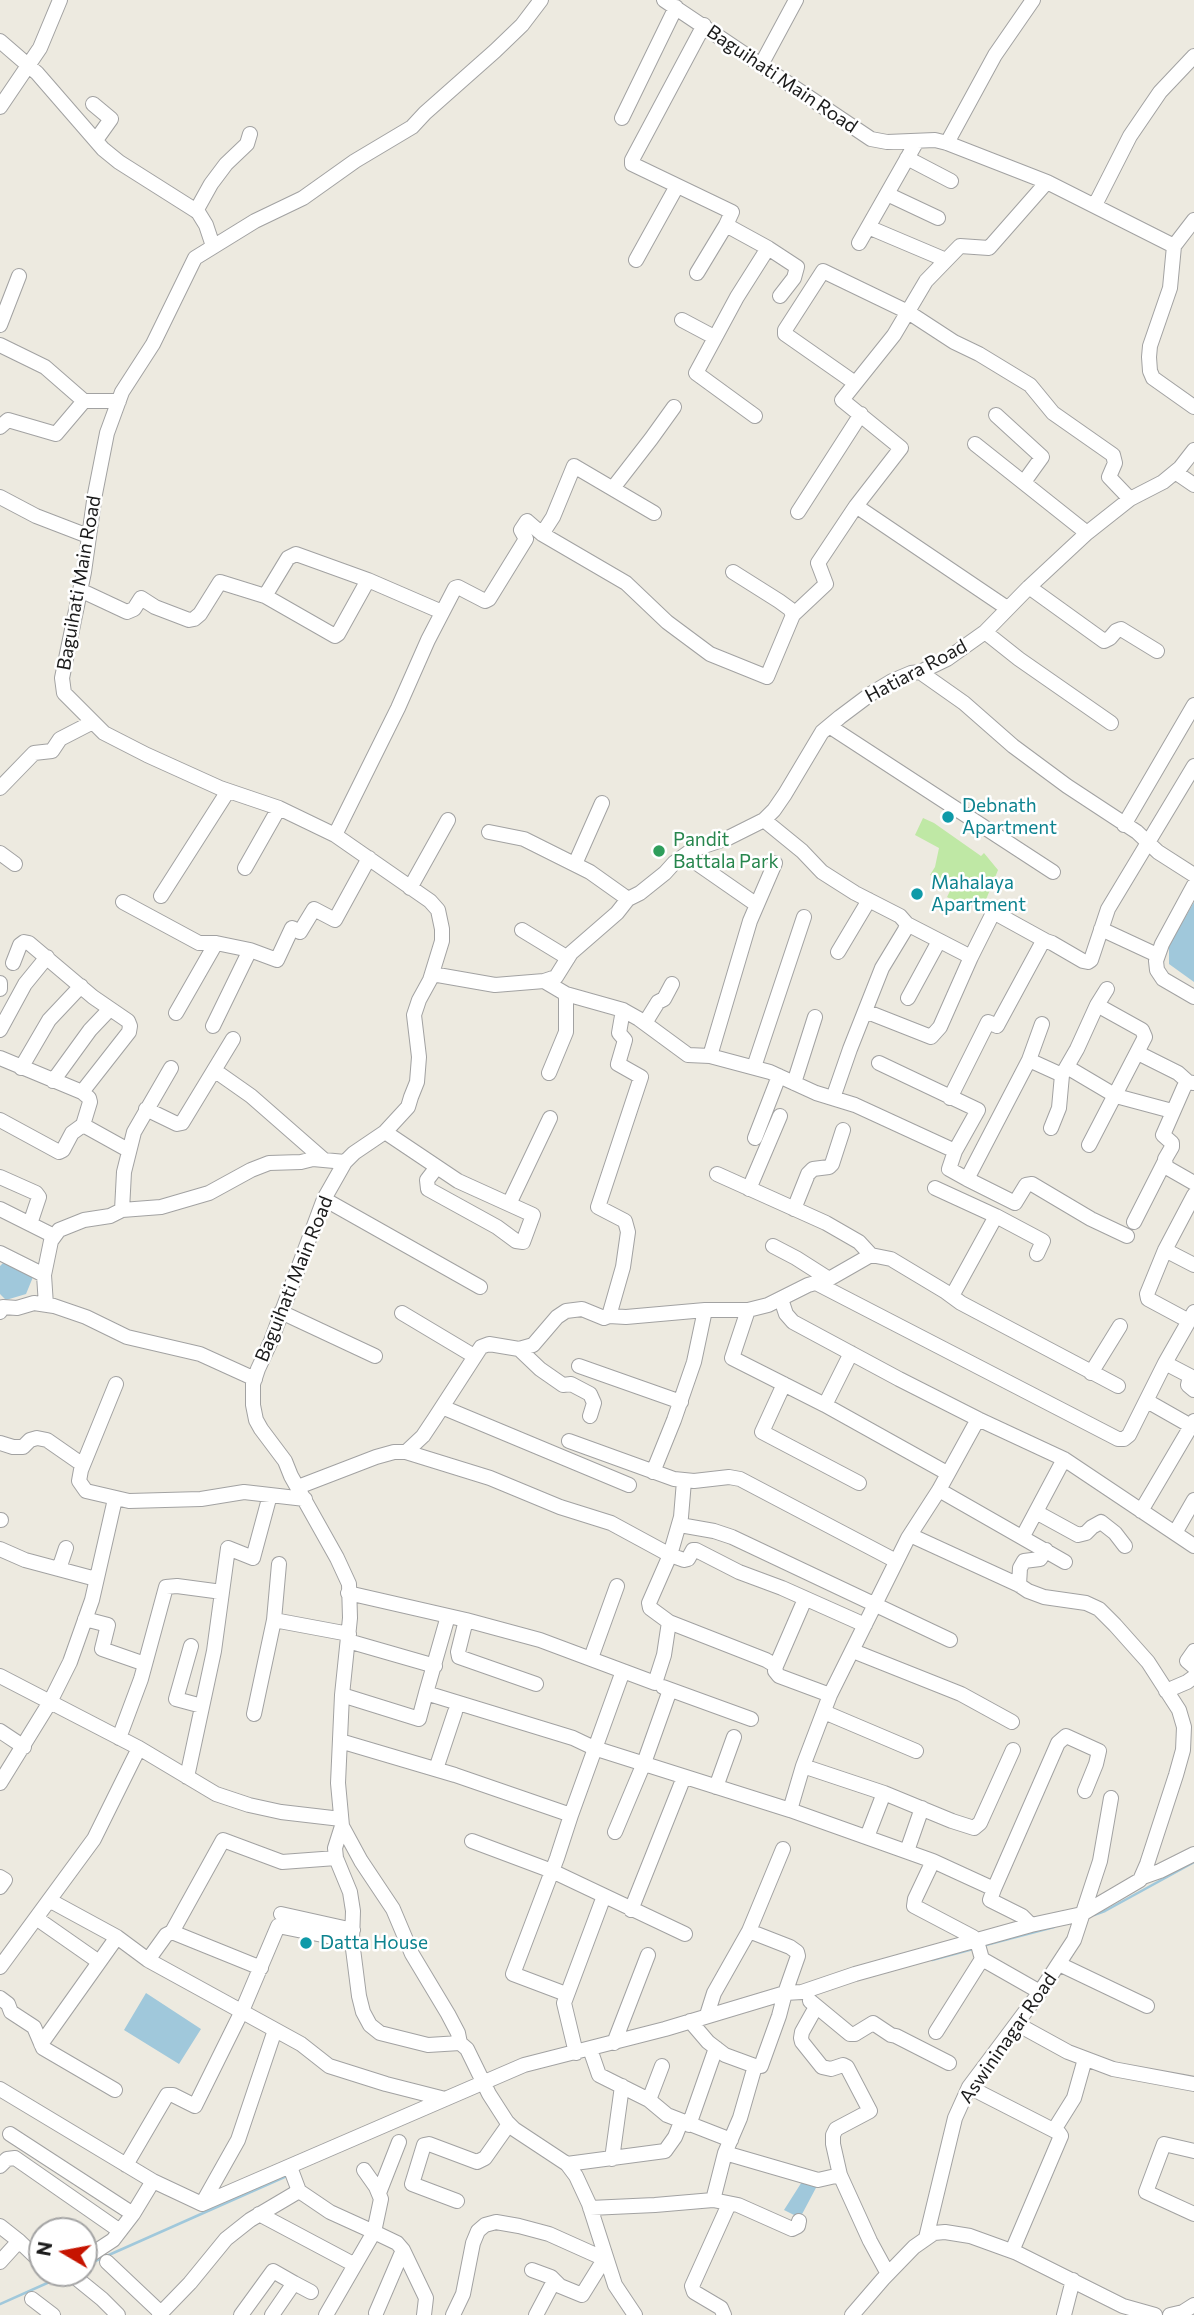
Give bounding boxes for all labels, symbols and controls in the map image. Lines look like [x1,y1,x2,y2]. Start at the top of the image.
street label: Baguihati Main Road [702,20,862,138]
street label: Baguihati Main Road [52,494,106,672]
street label: Hatiara Road [861,635,971,707]
place label: Debnath Apartment [962,795,1057,839]
marker: Debnath Apartment [940,809,956,825]
place label: Pandit Battala Park [673,829,779,873]
marker: Pandit Battala Park [651,843,667,859]
place label: Mahalaya Apartment [931,872,1026,916]
marker: Mahalaya Apartment [909,886,925,902]
street label: Baguihati Main Road [250,1193,338,1365]
place label: Datta House [320,1932,428,1954]
marker: Datta House [298,1935,314,1951]
street label: Aswininagar Road [955,1968,1061,2108]
north arrow [28,2217,98,2287]
text: N [31,2240,56,2258]

